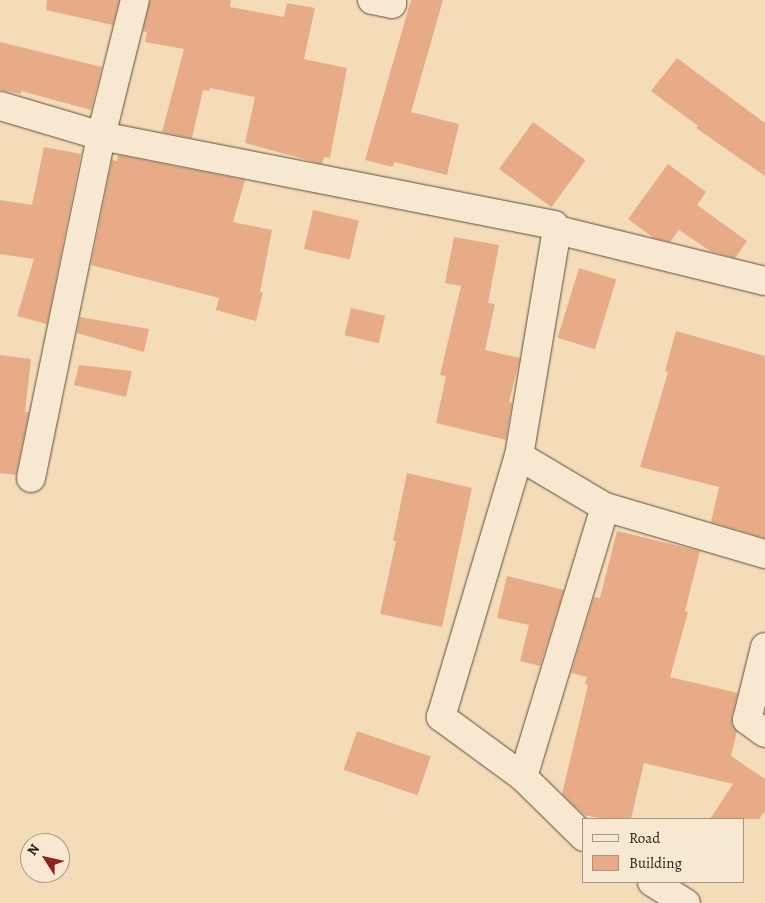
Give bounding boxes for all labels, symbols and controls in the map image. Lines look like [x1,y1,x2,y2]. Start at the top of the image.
legend [582,818,745,883]
text: Road [629,828,660,848]
north arrow [20,833,70,883]
text: N [22,840,44,859]
text: Building [629,853,682,873]

